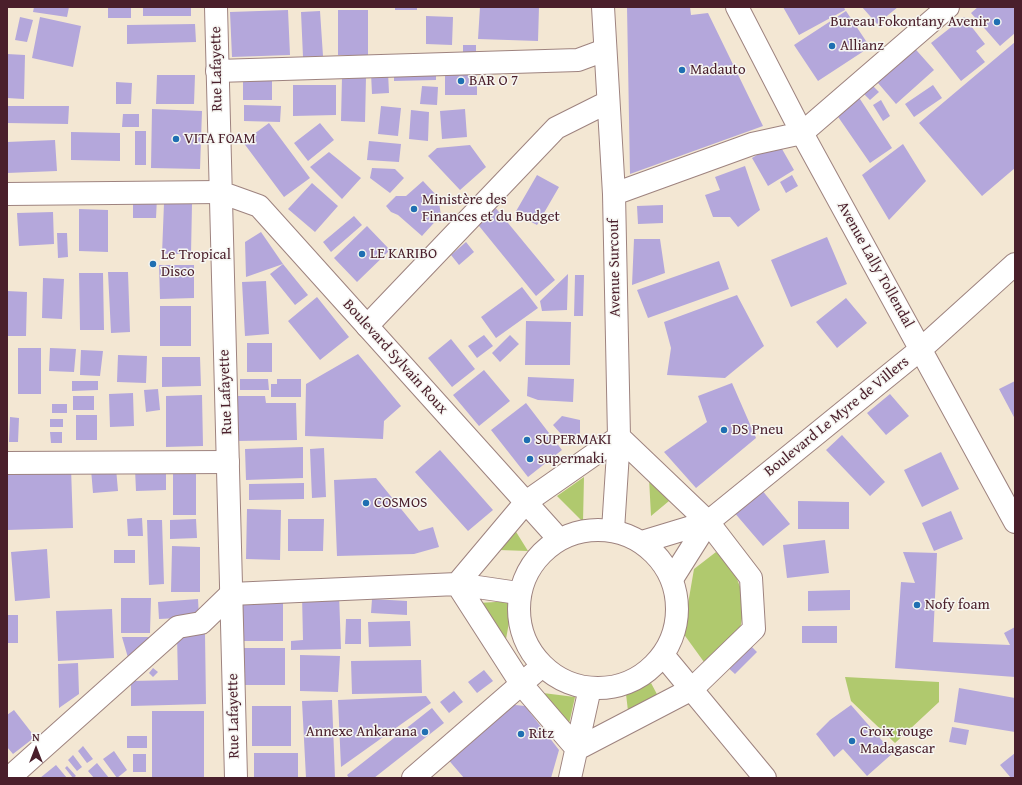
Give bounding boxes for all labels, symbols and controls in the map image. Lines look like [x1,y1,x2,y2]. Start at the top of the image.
place label: Bureau Fokontany Avenir [830,13,989,31]
marker: Bureau Fokontany Avenir [992,17,1002,27]
street label: Rue Lafayette [207,26,227,112]
place label: Allianz [840,37,884,55]
marker: Allianz [827,41,837,51]
place label: Madauto [690,61,746,79]
marker: Madauto [677,65,687,75]
place label: BAR O 7 [469,72,518,90]
marker: BAR O 7 [456,76,466,86]
place label: VITA FOAM [184,130,256,148]
marker: VITA FOAM [171,134,181,144]
place label: Ministère des Finances et du Budget [422,191,560,226]
street label: Avenue Lally Tollendal [833,199,917,331]
marker: Ministère des Finances et du Budget [409,204,419,214]
street label: Avenue Surcouf [605,219,625,317]
place label: LE KARIBO [370,245,437,263]
place label: Le Tropical Disco [161,246,231,281]
marker: LE KARIBO [357,249,367,259]
marker: Le Tropical Disco [148,259,158,269]
street label: Boulevard Sylvain Roux [339,296,451,418]
street label: Rue Lafayette [216,349,236,435]
street label: Boulevard Le Myre de Villers [761,353,913,481]
place label: DS Pneu [732,421,783,439]
marker: DS Pneu [719,425,729,435]
place label: SUPERMAKI [535,431,611,449]
marker: SUPERMAKI [522,435,532,445]
place label: supermaki [538,450,605,468]
marker: supermaki [525,454,535,464]
place label: COSMOS [374,494,427,512]
marker: COSMOS [361,498,371,508]
place label: Nofy foam [925,596,990,614]
marker: Nofy foam [912,600,922,610]
street label: Rue Lafayette [224,673,244,759]
place label: Annexe Ankarana [306,723,417,741]
place label: Croix rouge Madagascar [860,723,935,758]
place label: Ritz [529,725,554,743]
marker: Annexe Ankarana [420,727,430,737]
north arrow [16,729,56,769]
text: N [32,729,40,745]
marker: Ritz [516,729,526,739]
marker: Croix rouge Madagascar [847,736,857,746]

